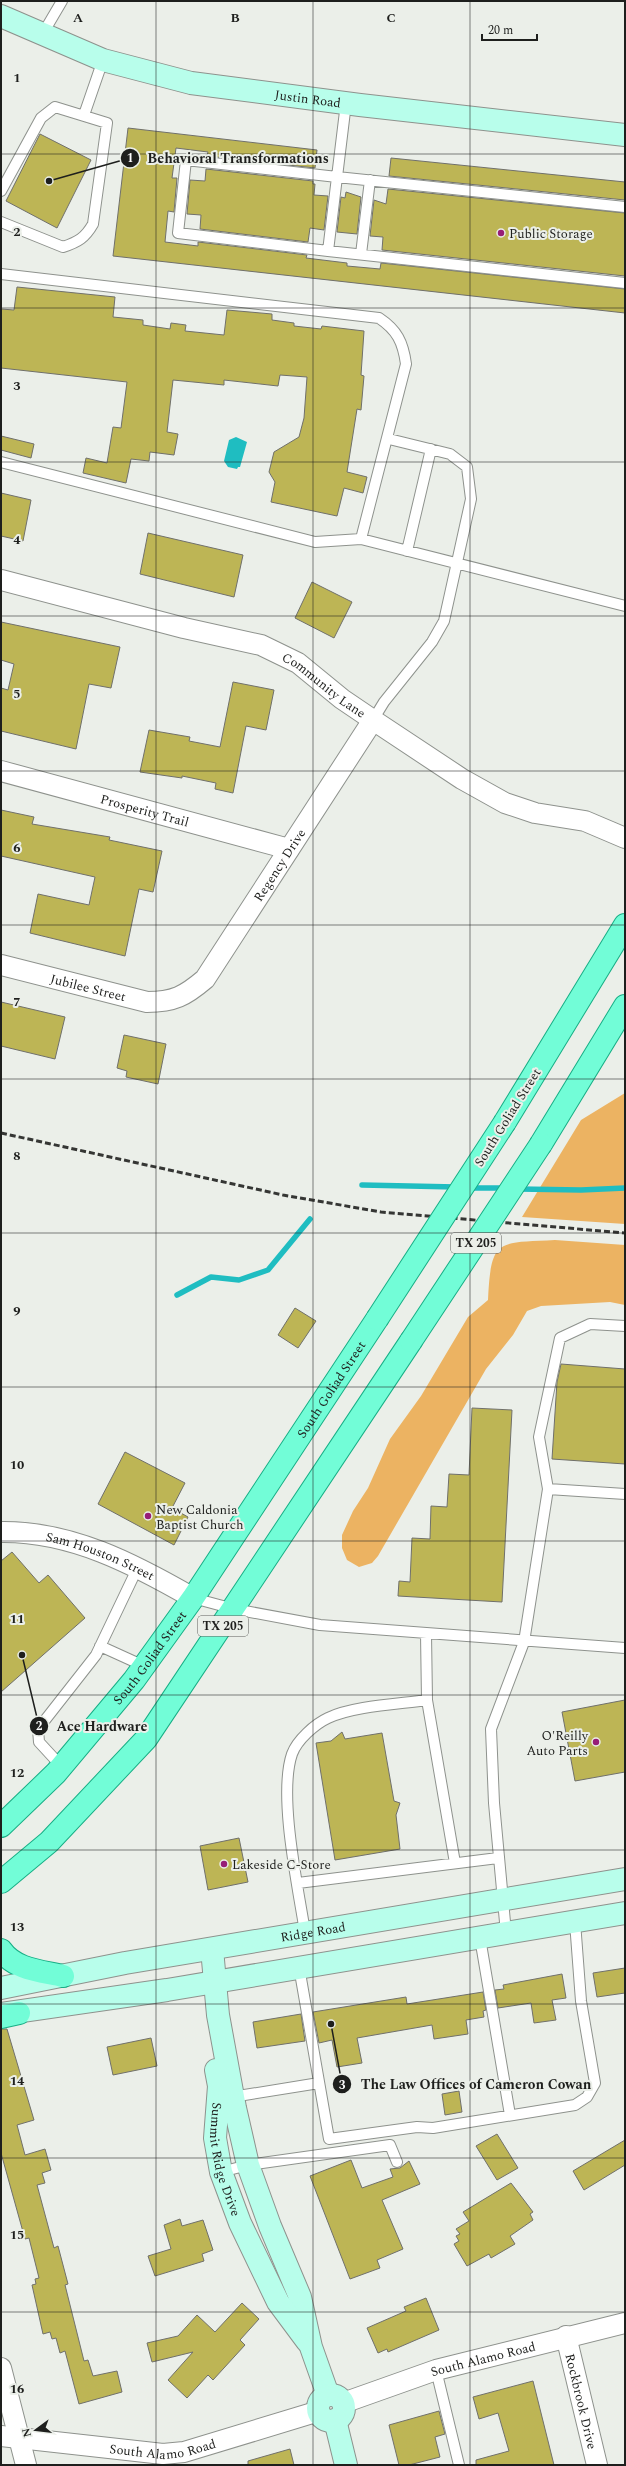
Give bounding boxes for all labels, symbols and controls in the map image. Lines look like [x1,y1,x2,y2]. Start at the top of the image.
text: A [73,8,83,28]
text: B [230,8,240,28]
text: C [386,8,396,28]
scale bar [482,16,537,42]
text: 20 m [488,21,513,40]
text: 1 [13,68,21,88]
street label: Justin Road [274,85,342,113]
callout: Behavioral Transformations [120,145,337,171]
text: Behavioral Transformations [147,148,329,169]
text: 1 [127,149,133,168]
text: 2 [13,222,21,242]
place label: Public Storage [509,224,593,244]
marker: Public Storage [496,228,506,238]
text: 3 [13,376,21,396]
text: 4 [13,530,21,550]
street label: Community Lane [278,648,369,723]
text: 5 [13,684,21,704]
street label: Prosperity Trail [98,789,191,833]
street label: Regency Drive [249,825,311,906]
text: 6 [13,838,21,858]
street label: Jubilee Street [48,969,128,1007]
text: 7 [13,992,21,1012]
street label: South Goliad Street [469,1064,546,1171]
text: 8 [13,1146,21,1166]
road number: TX 205 [451,1233,501,1253]
text: 9 [13,1301,21,1321]
street label: South Goliad Street [292,1337,371,1442]
text: 10 [10,1455,24,1475]
place label: New Caldonia Baptist Church [156,1500,244,1535]
marker: New Caldonia Baptist Church [143,1511,153,1521]
street label: Sam Houston Street [44,1527,158,1586]
street label: South Goliad Street [108,1606,192,1709]
text: 11 [10,1609,24,1629]
road number: TX 205 [198,1616,248,1636]
callout: Ace Hardware [29,1713,156,1739]
text: Ace Hardware [56,1716,148,1737]
text: 2 [36,1717,43,1736]
place label: O'Reilly Auto Parts [527,1726,589,1761]
marker: O'Reilly Auto Parts [591,1737,601,1747]
text: 12 [10,1763,24,1783]
place label: Lakeside C-Store [232,1855,331,1875]
marker: Lakeside C-Store [219,1859,229,1869]
text: 13 [10,1917,24,1937]
street label: Ridge Road [279,1917,347,1948]
text: 14 [10,2071,25,2091]
callout: The Law Offices of Cameron Cowan [332,2071,599,2097]
text: The Law Offices of Cameron Cowan [361,2074,592,2095]
text: 3 [339,2076,346,2095]
street label: Summit Ridge Drive [204,2101,246,2219]
text: 15 [10,2225,24,2245]
street label: South Alamo Road [428,2337,538,2382]
street label: Rockbrook Drive [560,2351,602,2451]
text: 16 [10,2379,24,2399]
north arrow [16,2410,56,2450]
text: N [17,2426,36,2439]
street label: South Alamo Road [108,2434,218,2465]

